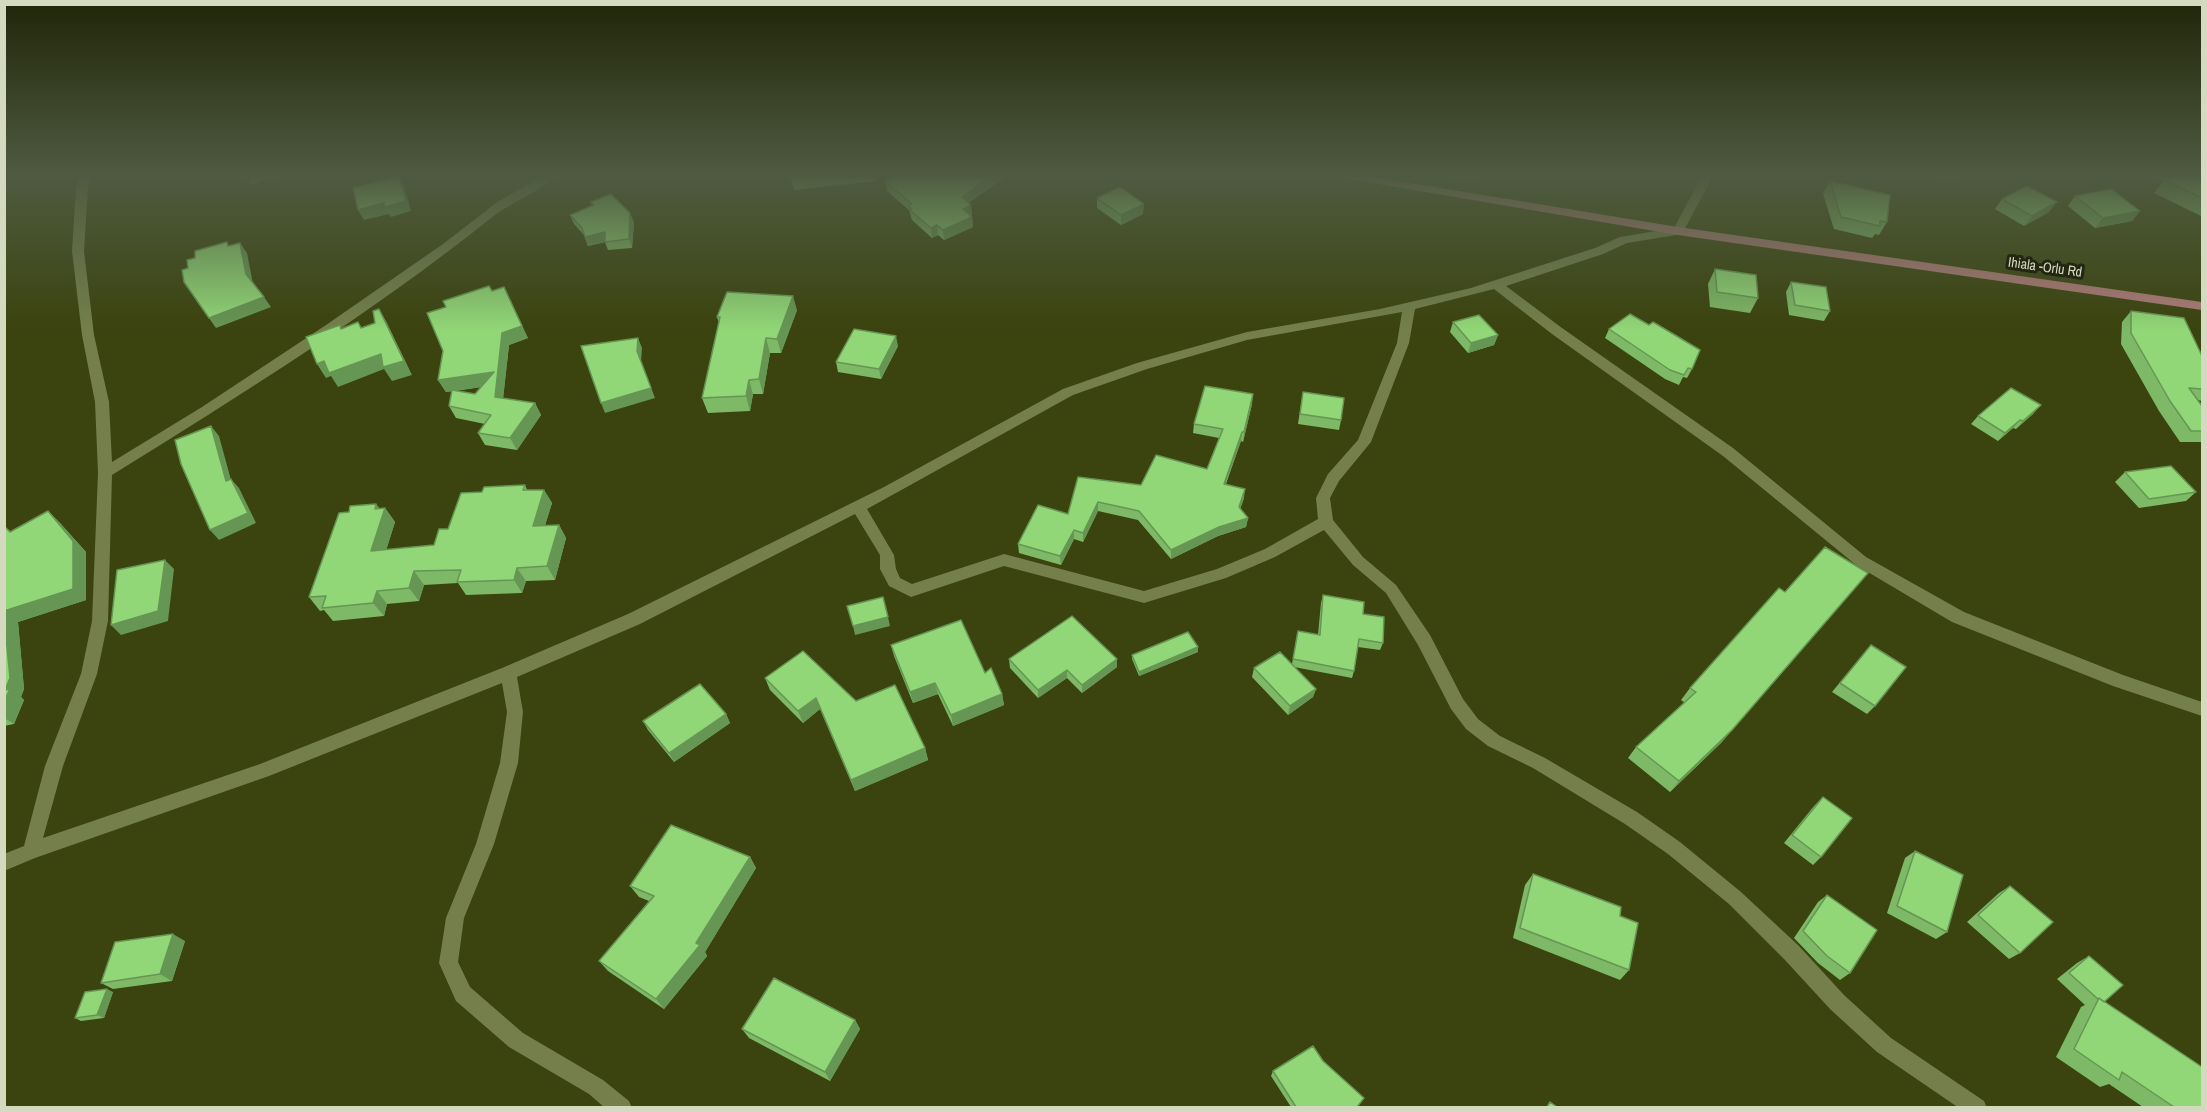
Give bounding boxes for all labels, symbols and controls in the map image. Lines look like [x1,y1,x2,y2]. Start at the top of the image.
street label: Ihiala -Orlu Rd [2007,254,2083,282]

